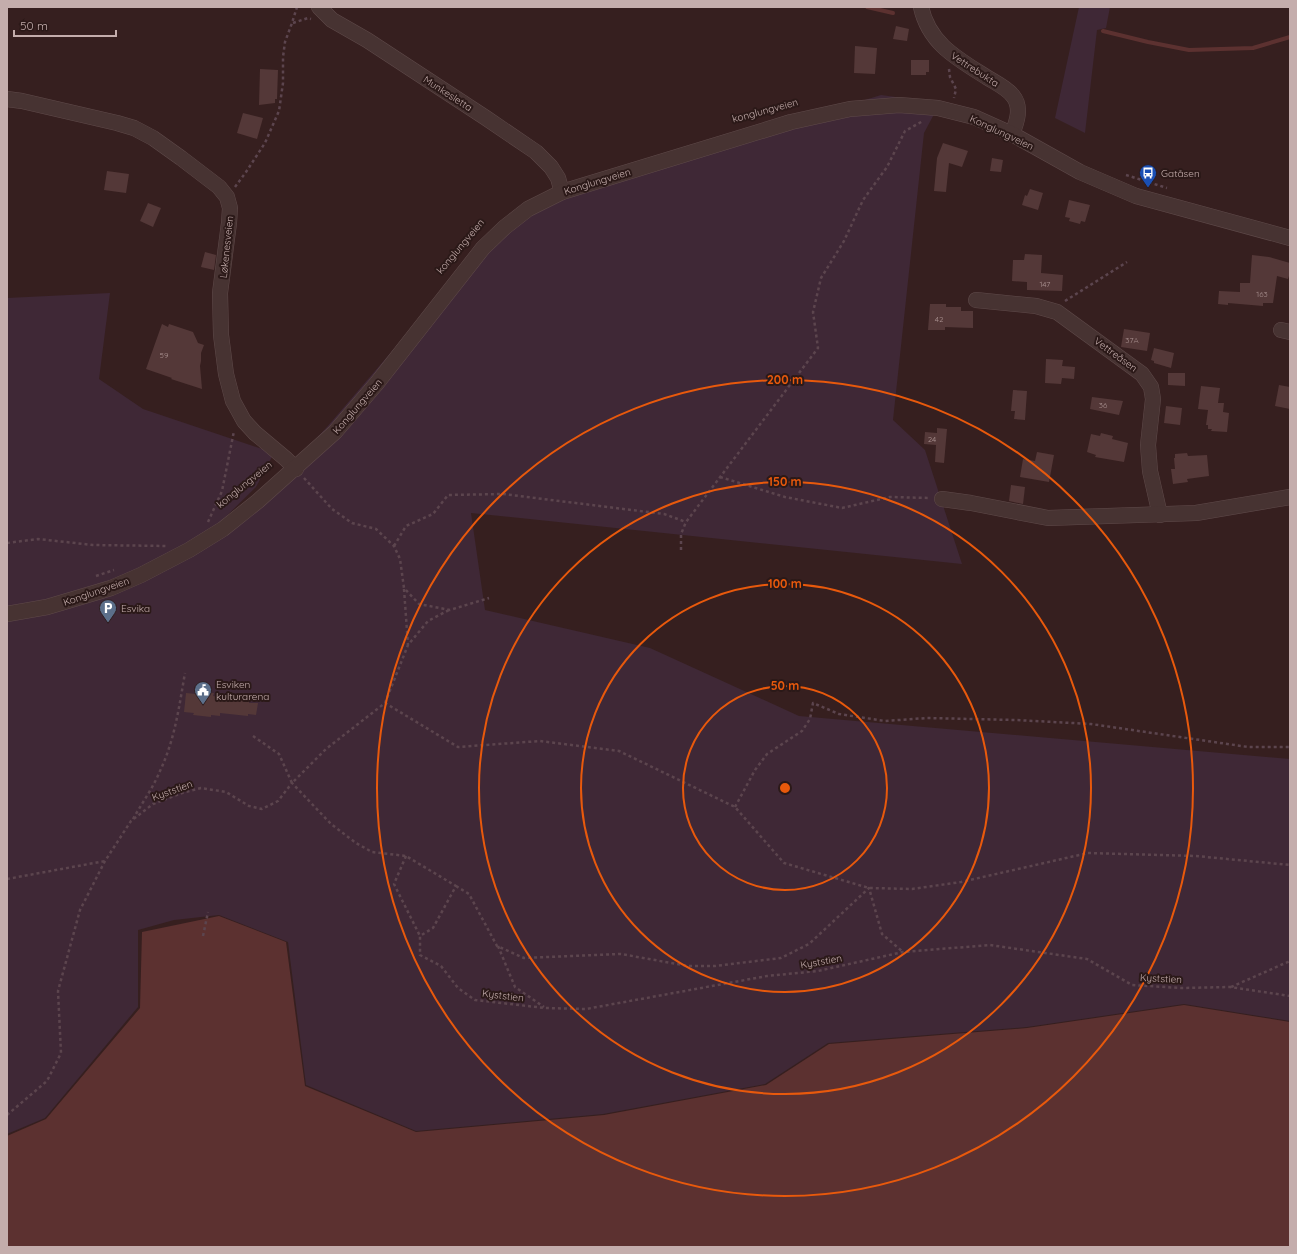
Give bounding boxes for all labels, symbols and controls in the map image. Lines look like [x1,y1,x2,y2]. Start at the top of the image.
scale bar [14,12,116,38]
text: 50 m [20,18,48,33]
street label: Vettrebukta [948,49,1001,90]
street label: Munkesletta [421,73,475,114]
street label: konglungveien [731,95,799,126]
street label: Konglungveien [968,112,1036,153]
bus stop icon: Gatåsen [1138,163,1158,188]
street label: Konglungveien [562,165,632,198]
place label: Gatåsen [1161,167,1200,180]
street label: Løkenesveien [217,215,236,279]
street label: konglungveien [434,216,487,276]
house number: 147 [1040,279,1050,289]
house number: 163 [1256,289,1268,299]
house number: 42 [935,314,944,324]
street label: Vettreåsen [1092,334,1140,374]
house number: 37A [1125,335,1139,345]
house number: 59 [160,350,169,360]
text: 200 m [767,372,803,387]
street label: Konglungveien [330,376,385,437]
house number: 36 [1099,400,1108,410]
house number: 24 [928,434,936,444]
street label: konglungveien [214,458,275,511]
text: 150 m [768,474,802,489]
street label: Konglungveien [61,574,131,609]
text: 100 m [768,576,802,591]
parking icon: Esvika [98,598,118,623]
place label: Esvika [121,602,150,615]
place label: Esviken kulturarena [216,678,269,703]
text: 50 m [771,678,799,693]
public building icon: Esviken kulturarena [193,680,213,705]
street label: Kyststien [150,777,194,804]
centre of rings [778,781,792,795]
street label: Kyststien [799,951,843,972]
street label: Kyststien [1140,971,1182,986]
street label: Kyststien [481,986,525,1005]

